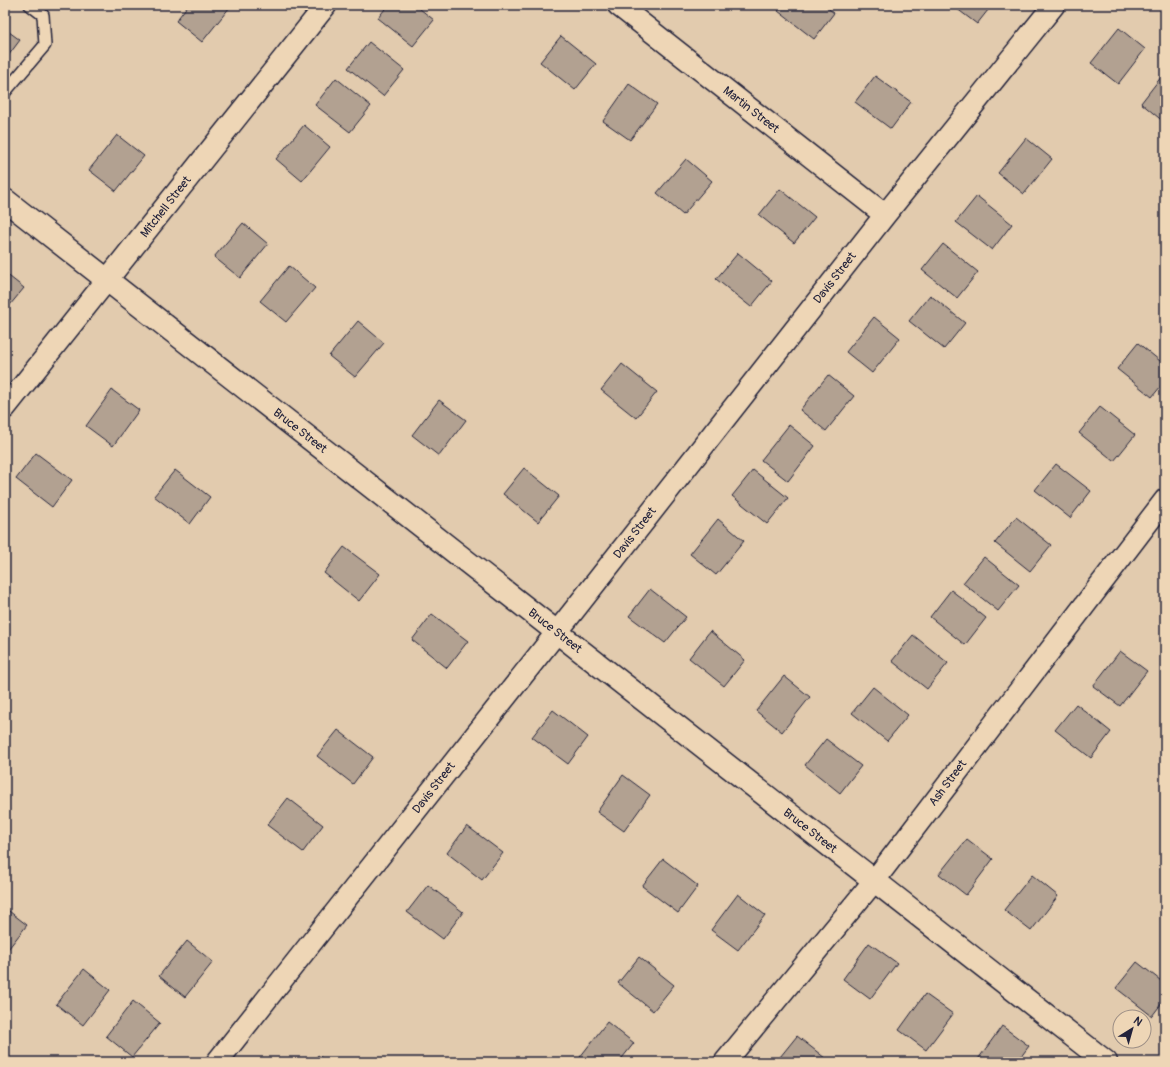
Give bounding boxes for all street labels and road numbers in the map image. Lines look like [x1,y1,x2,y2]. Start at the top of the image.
street label: Martin Street [720,83,782,137]
street label: Mitchell Street [137,173,195,241]
street label: Davis Street [810,249,860,307]
street label: Bruce Street [270,405,330,457]
street label: Davis Street [610,504,660,562]
street label: Bruce Street [525,605,585,657]
street label: Ash Street [926,757,970,809]
street label: Davis Street [409,759,459,817]
street label: Bruce Street [780,805,840,857]

